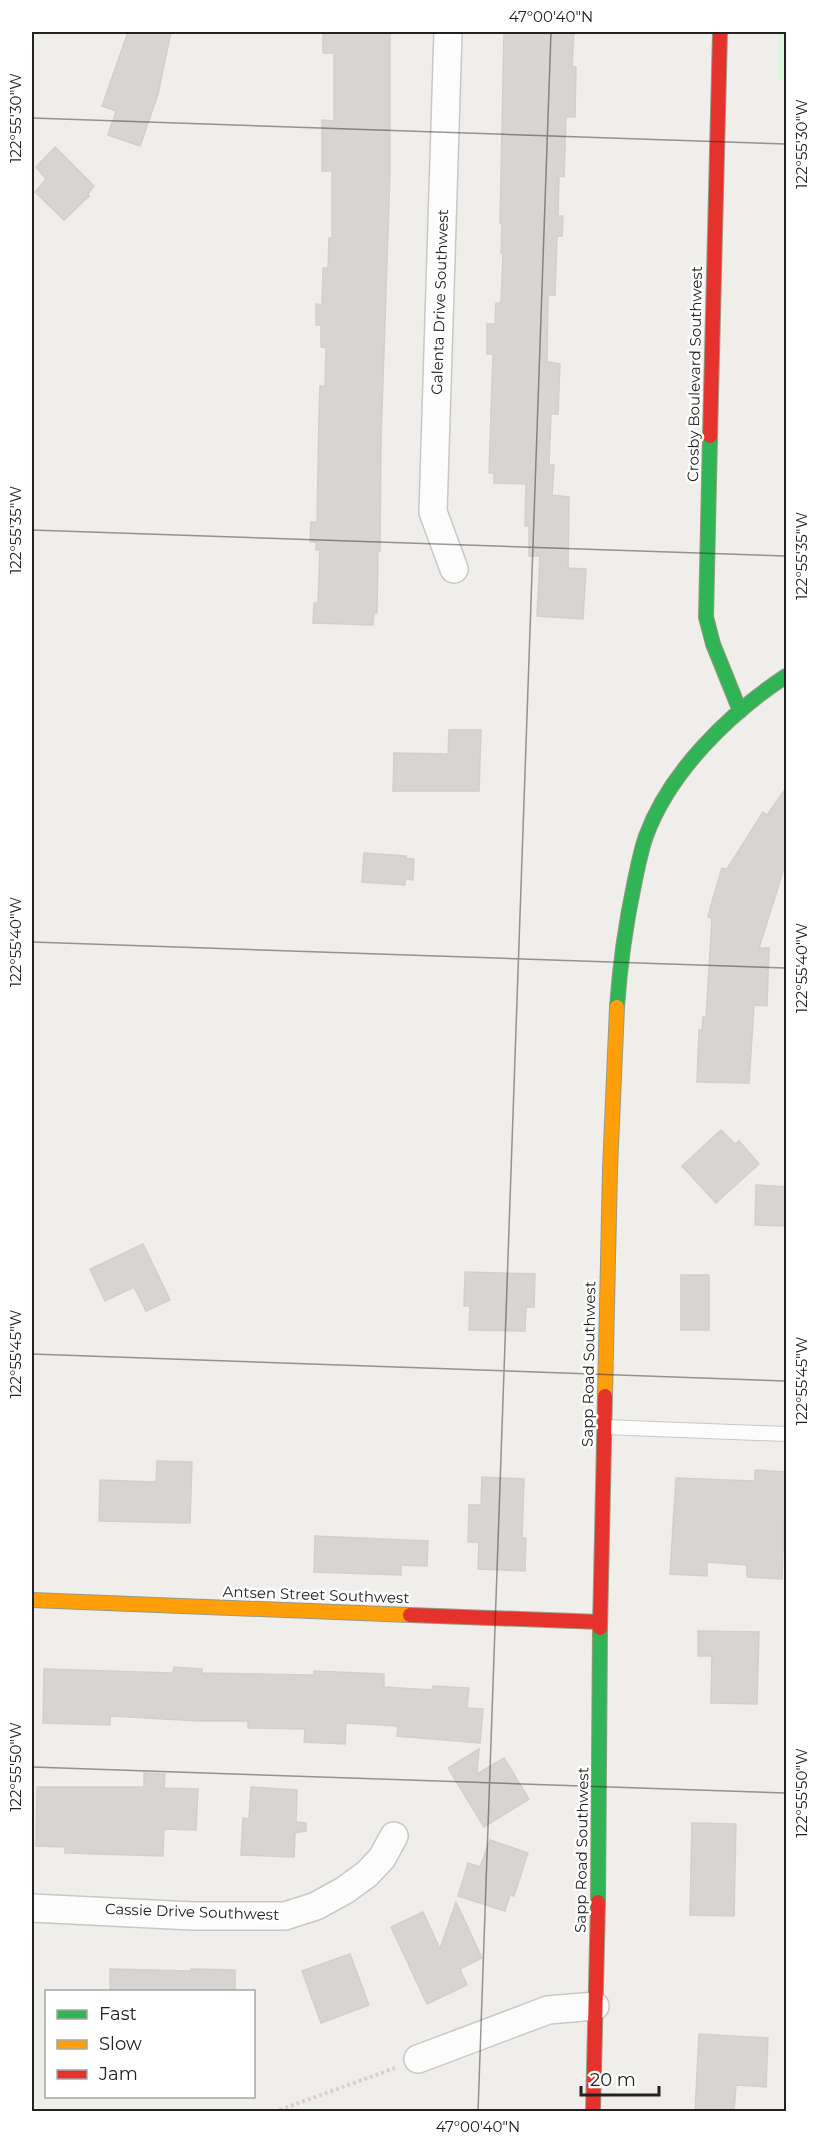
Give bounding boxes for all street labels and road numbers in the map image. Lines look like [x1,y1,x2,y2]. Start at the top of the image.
street label: Galenta Drive Southwest [427,209,452,395]
street label: Crosby Boulevard Southwest [683,266,706,482]
street label: Sapp Road Southwest [578,1281,599,1447]
street label: Antsen Street Southwest [222,1582,410,1607]
street label: Sapp Road Southwest [571,1767,592,1933]
street label: Cassie Drive Southwest [104,1899,280,1924]

